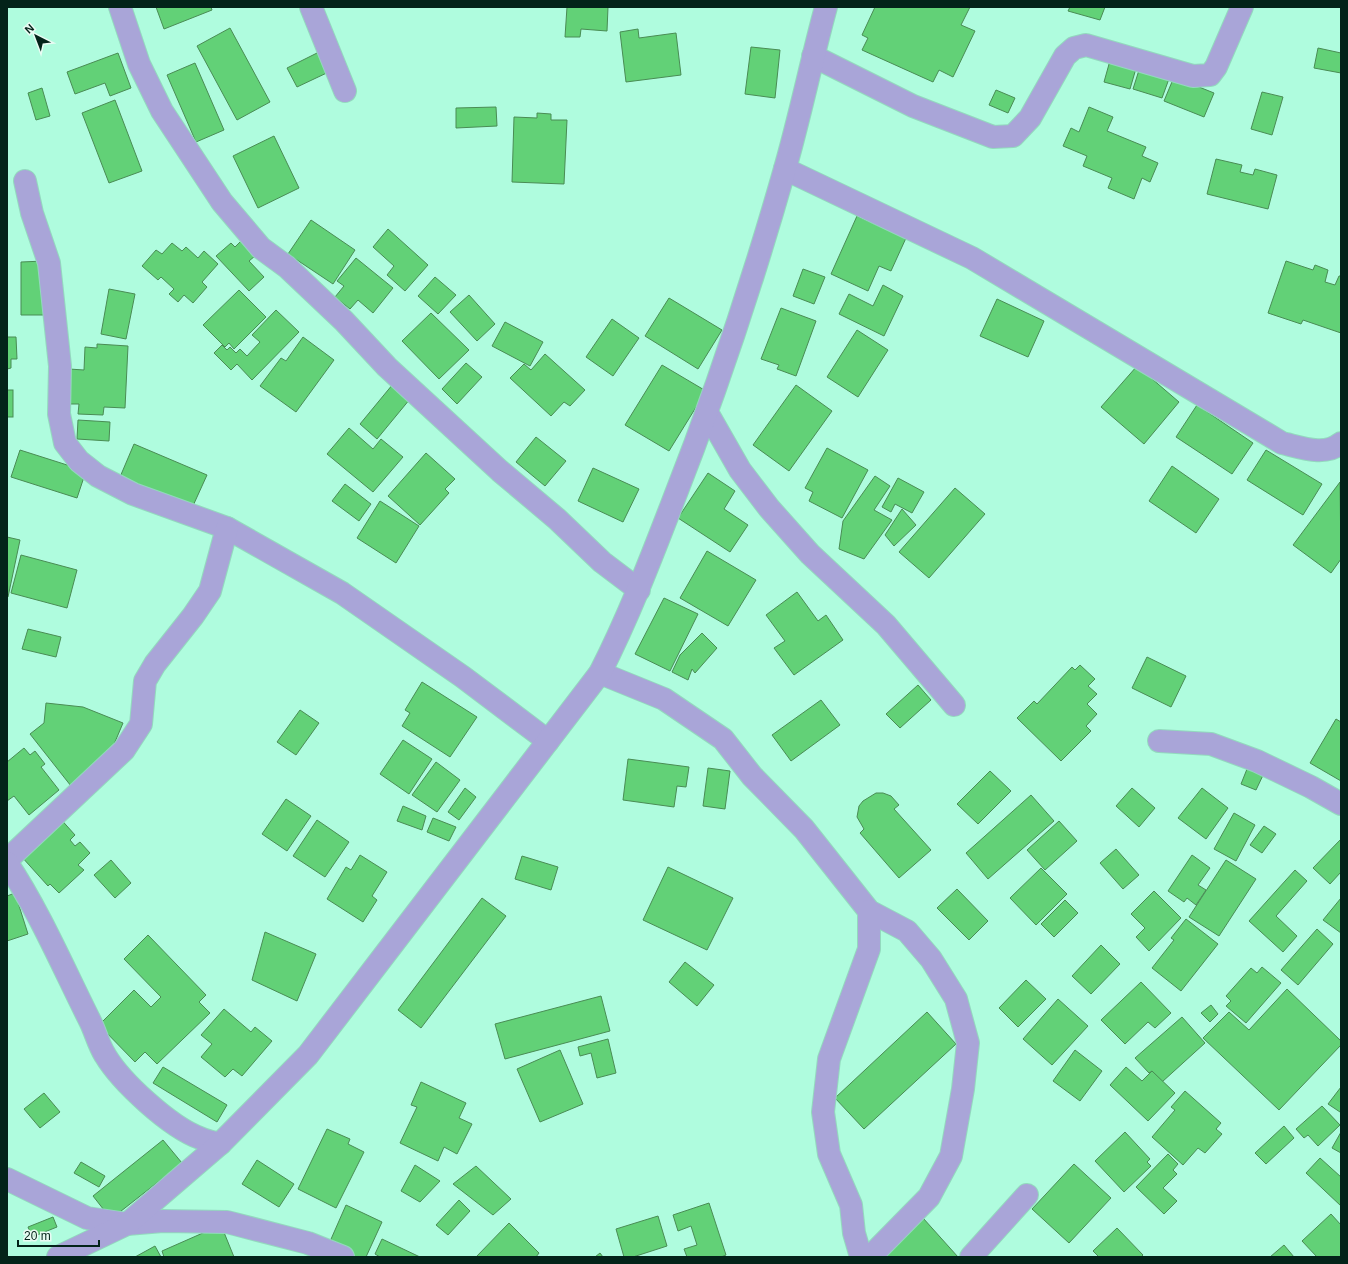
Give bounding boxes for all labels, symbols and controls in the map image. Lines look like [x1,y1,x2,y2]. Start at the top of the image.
north arrow [16,16,56,56]
text: N [22,21,36,36]
scale bar [18,1222,99,1248]
text: 20 m [24,1229,51,1243]

